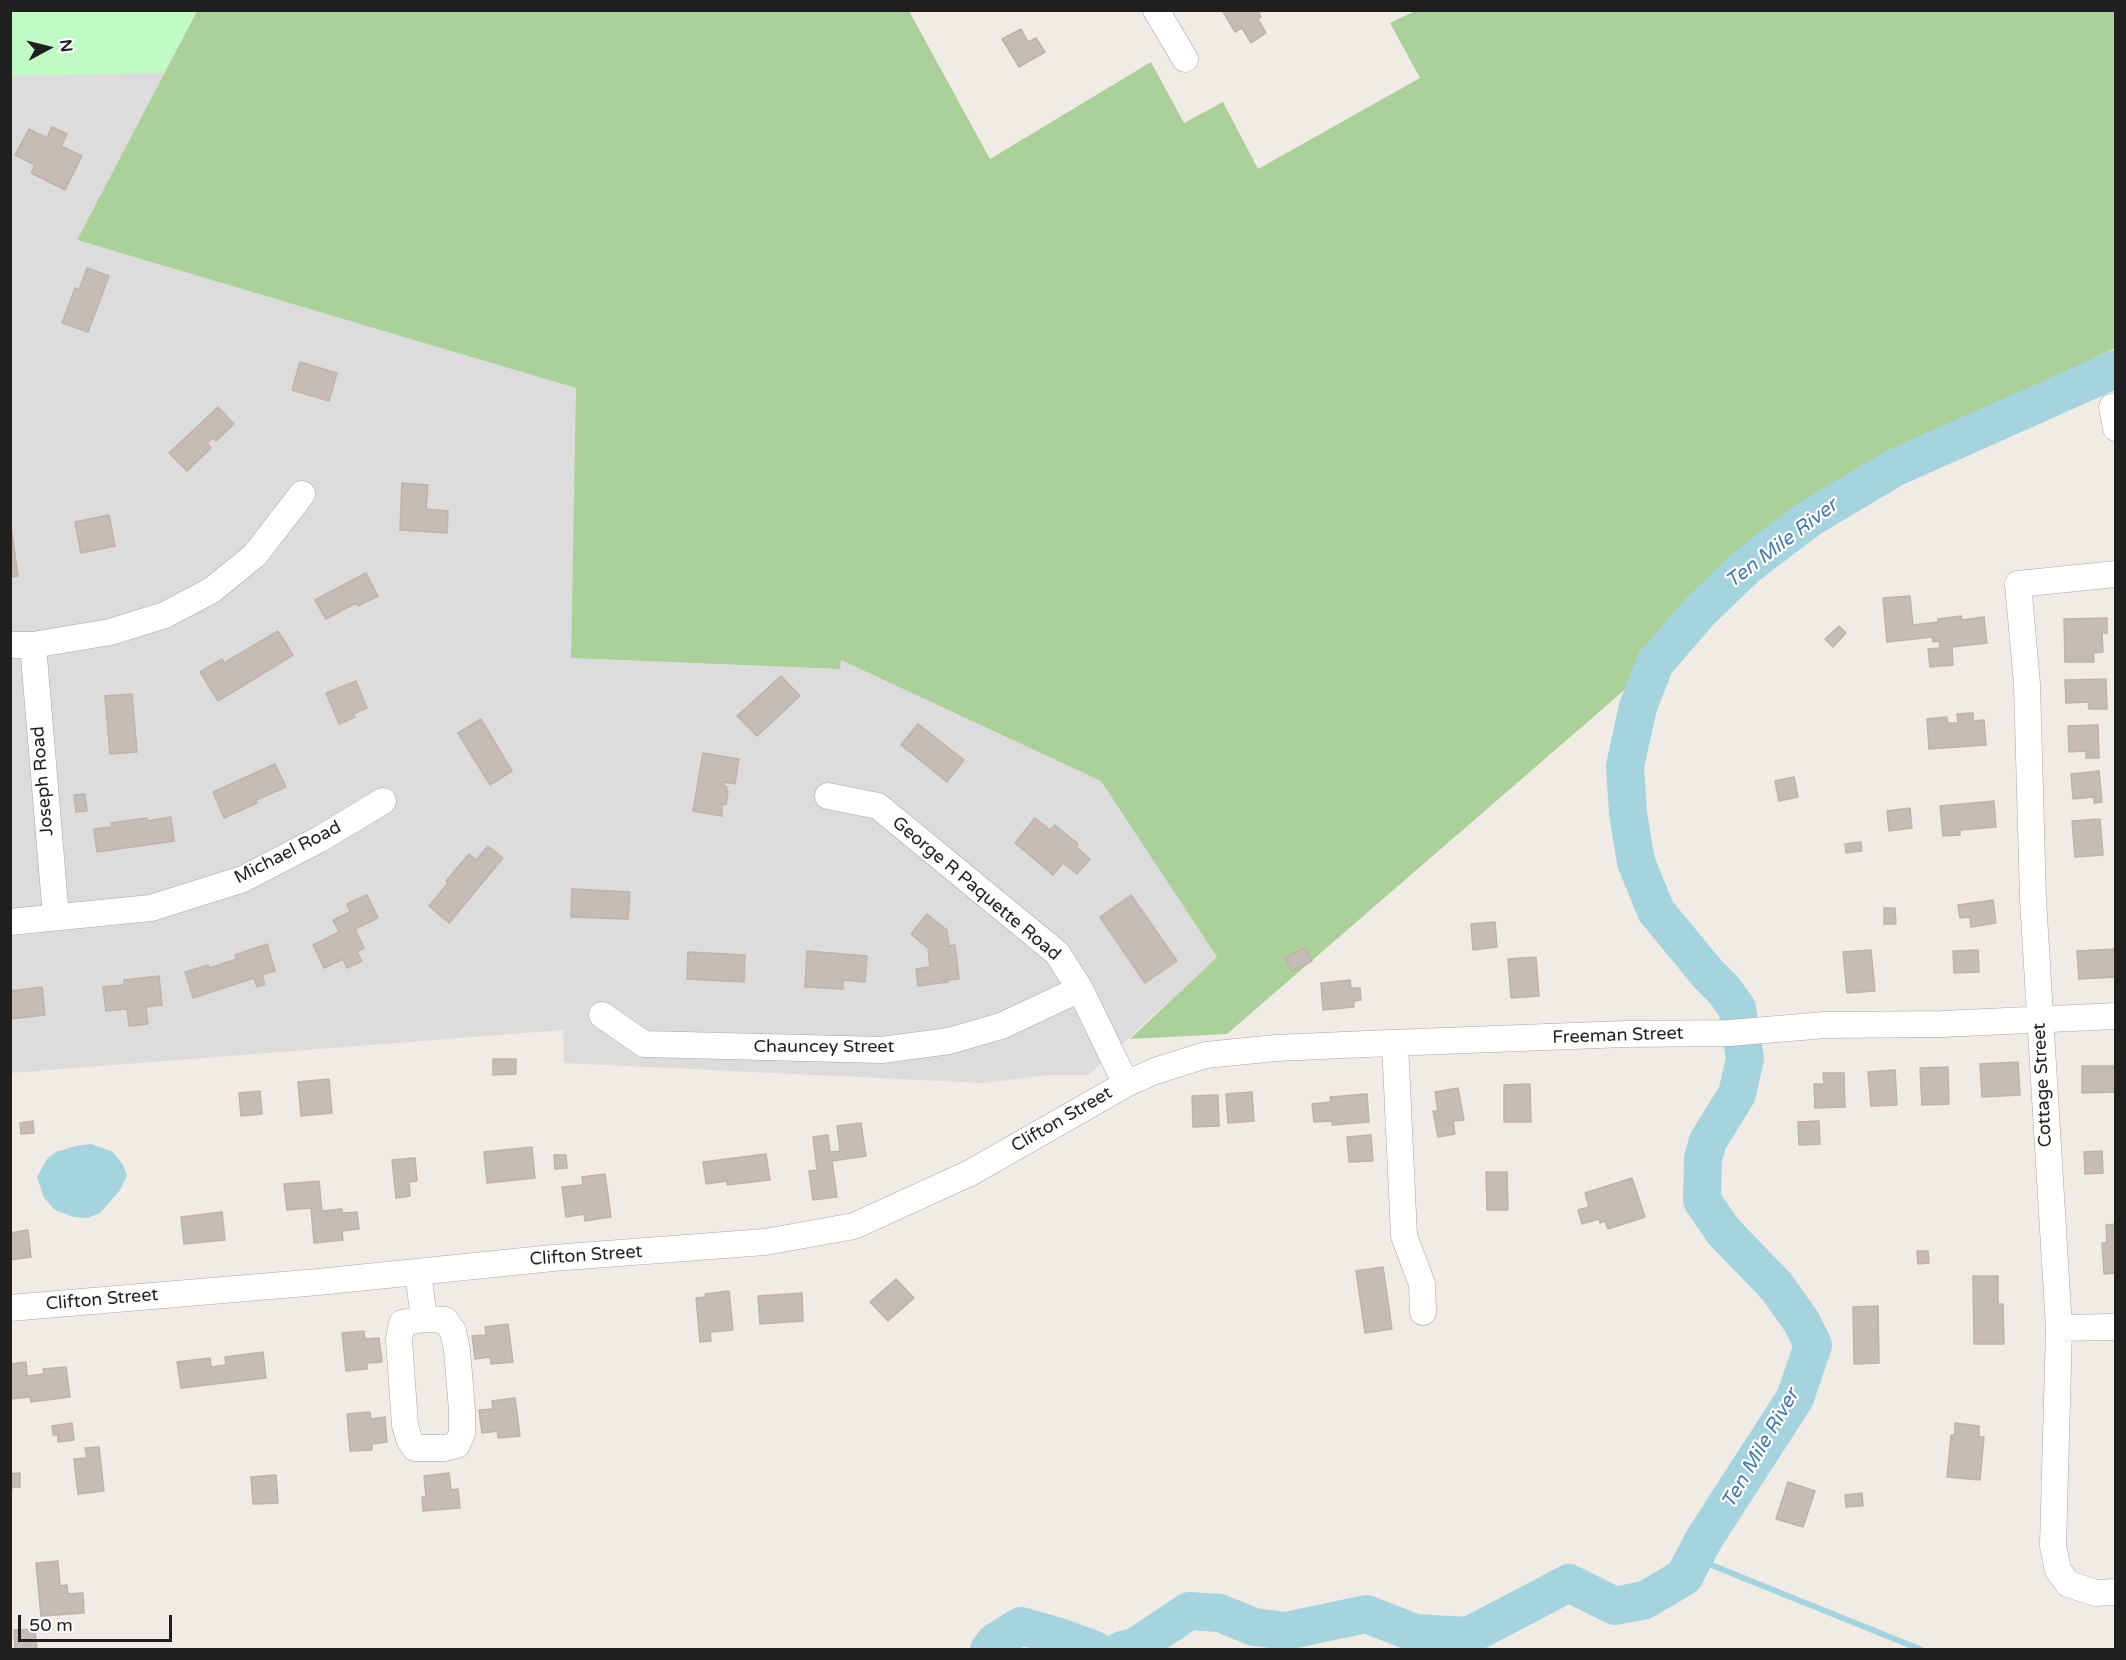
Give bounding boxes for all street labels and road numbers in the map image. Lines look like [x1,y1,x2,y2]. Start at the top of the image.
street label: Joseph Road [27,725,59,837]
street label: George R Paquette Road [887,812,1065,966]
street label: Michael Road [231,817,345,889]
street label: Cottage Street [2029,1022,2057,1148]
street label: Freeman Street [1552,1023,1684,1049]
street label: Chauncey Street [754,1036,894,1058]
street label: Clifton Street [1008,1082,1116,1158]
street label: Clifton Street [529,1241,643,1271]
street label: Clifton Street [45,1284,159,1316]

